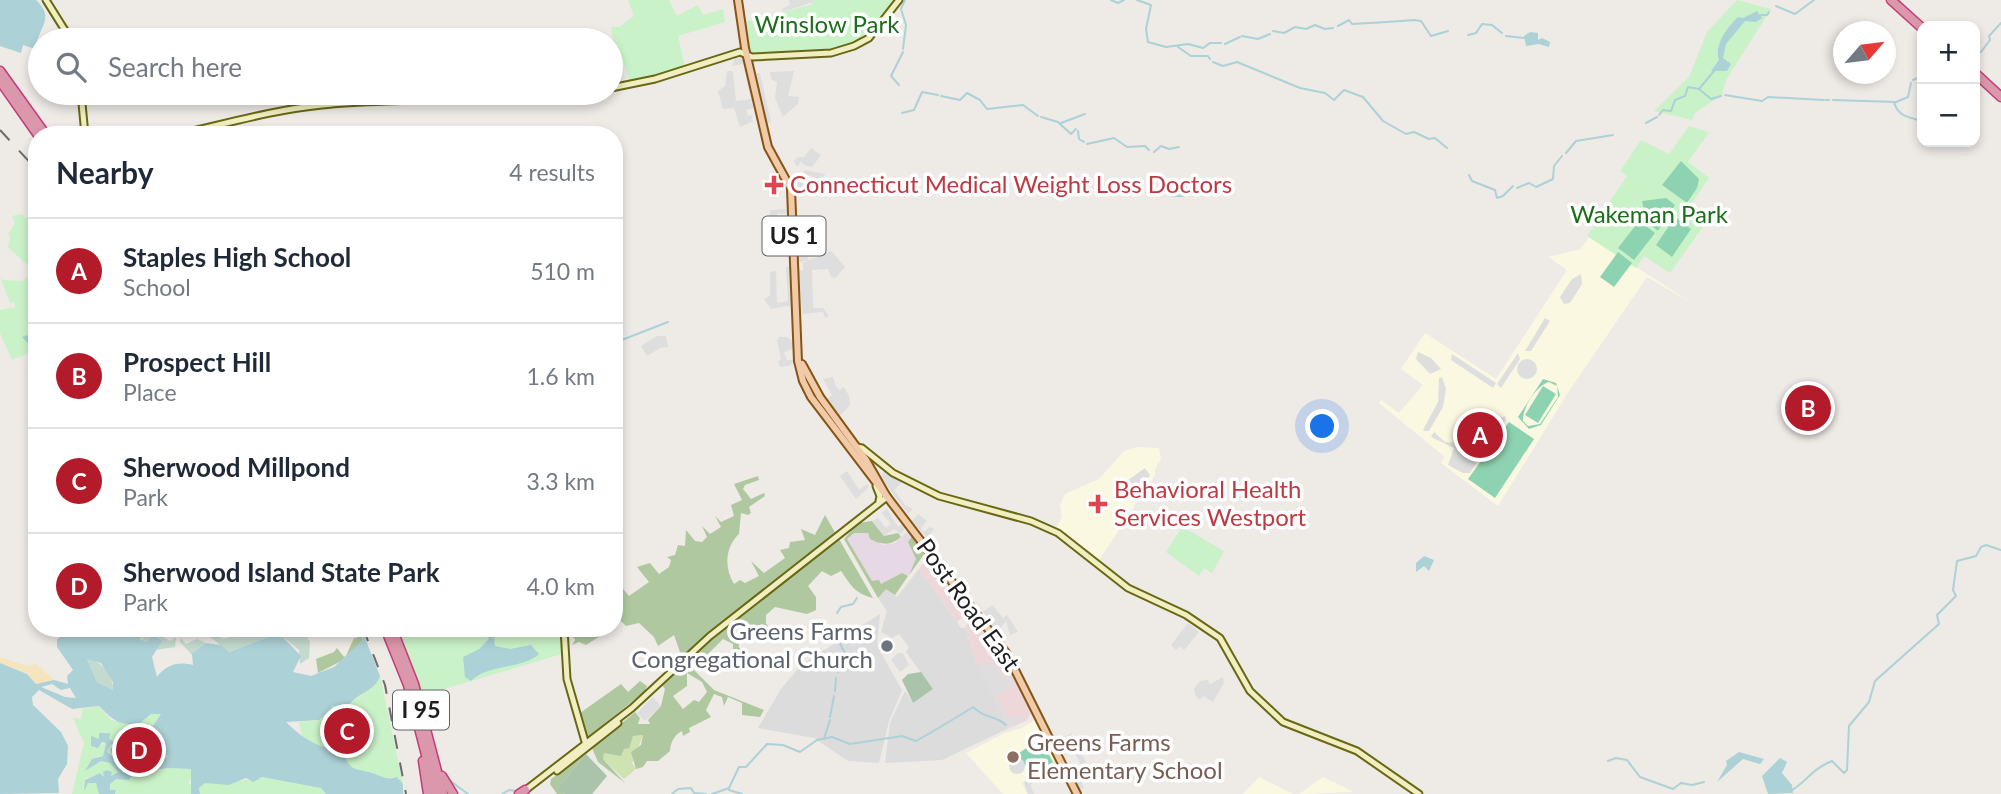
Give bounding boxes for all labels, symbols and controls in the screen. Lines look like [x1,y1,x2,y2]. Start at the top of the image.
park label: Winslow Park [755,9,900,38]
north arrow [1833,21,1896,84]
map controls [1917,21,1980,147]
button: + [1917,21,1980,84]
search box [28,28,623,105]
icon: search [52,48,90,86]
text: Search here [108,51,242,83]
button: − [1917,84,1980,147]
text: Nearby [56,154,154,190]
text: 4 results [509,158,595,186]
place label: Connecticut Medical Weight Loss Doctors [790,169,1232,198]
marker: Connecticut Medical Weight Loss Doctors [764,175,784,195]
park label: Wakeman Park [1570,199,1729,228]
road number: US 1 [762,216,826,256]
text: Staples High School [123,241,351,273]
text: A [71,257,87,285]
text: 510 m [530,257,595,285]
text: School [123,273,191,301]
text: Prospect Hill [123,346,271,378]
text: B [71,362,87,390]
text: 1.6 km [526,362,595,390]
text: Place [123,378,177,406]
pin: B [1785,382,1831,434]
your location [1305,409,1339,443]
pin: A [1457,409,1503,461]
text: Sherwood Millpond [123,451,350,483]
text: C [71,467,87,495]
text: 3.3 km [526,467,595,495]
place label: Behavioral Health Services Westport [1114,474,1307,531]
text: Park [123,483,168,511]
marker: Behavioral Health Services Westport [1088,494,1108,514]
street label: Post Road East [911,532,1027,676]
text: Sherwood Island State Park [123,556,440,588]
text: D [70,572,88,600]
text: 4.0 km [526,572,595,600]
text: Park [123,588,168,616]
place label: Greens Farms Congregational Church [631,616,873,673]
marker: Greens Farms Congregational Church [879,638,895,654]
road number: I 95 [393,690,449,730]
pin: C [324,705,370,757]
pin: D [116,724,162,776]
place label: Greens Farms Elementary School [1027,727,1223,784]
marker: Greens Farms Elementary School [1005,749,1021,765]

